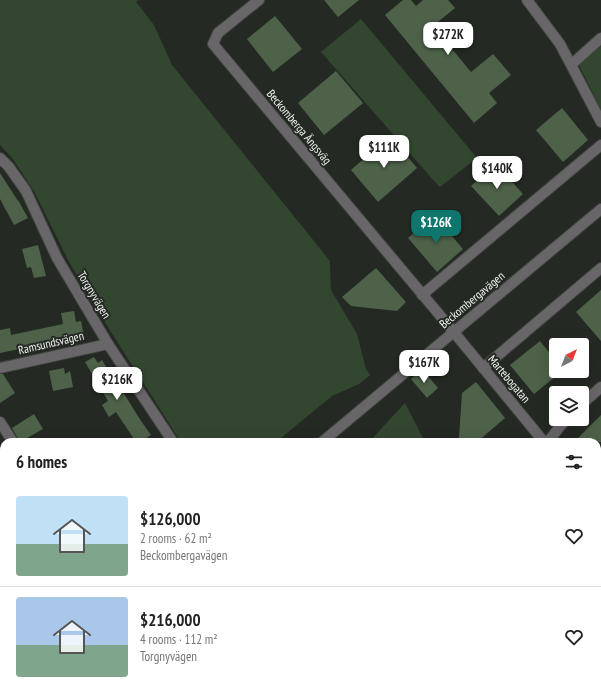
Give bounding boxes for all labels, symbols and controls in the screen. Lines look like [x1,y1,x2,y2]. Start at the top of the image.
pin: $272K [420,22,476,56]
text: $272K [432,26,464,43]
street label: Beckomberga Ängsväg [264,86,335,167]
pin: $111K [356,135,412,169]
text: $111K [368,139,400,156]
pin: $140K [469,156,525,190]
text: $140K [481,160,513,177]
pin: $126K [408,210,464,244]
text: $126K [420,214,452,231]
street label: Torgnyvägen [74,268,114,321]
street label: Beckombergavägen [436,268,507,331]
street label: Ramsundsvägen [17,328,85,357]
north arrow [549,338,589,378]
map controls [549,338,589,426]
pin: $167K [396,350,452,384]
street label: Martebogatan [485,352,534,406]
text: $167K [408,354,440,371]
pin: $216K [89,367,145,401]
text: $216K [101,371,133,388]
button: layers [549,386,589,426]
text: 6 homes [16,451,67,473]
icon: filters [563,451,585,473]
text: $126,000 [140,508,201,530]
icon: home [48,512,96,560]
icon: heart [563,525,585,547]
text: 2 rooms · 62 m² [140,530,212,547]
text: Beckombergavägen [140,547,227,564]
text: $216,000 [140,609,201,631]
icon: home [48,613,96,661]
icon: heart [563,626,585,648]
text: 4 rooms · 112 m² [140,631,218,648]
text: Torgnyvägen [140,648,197,665]

